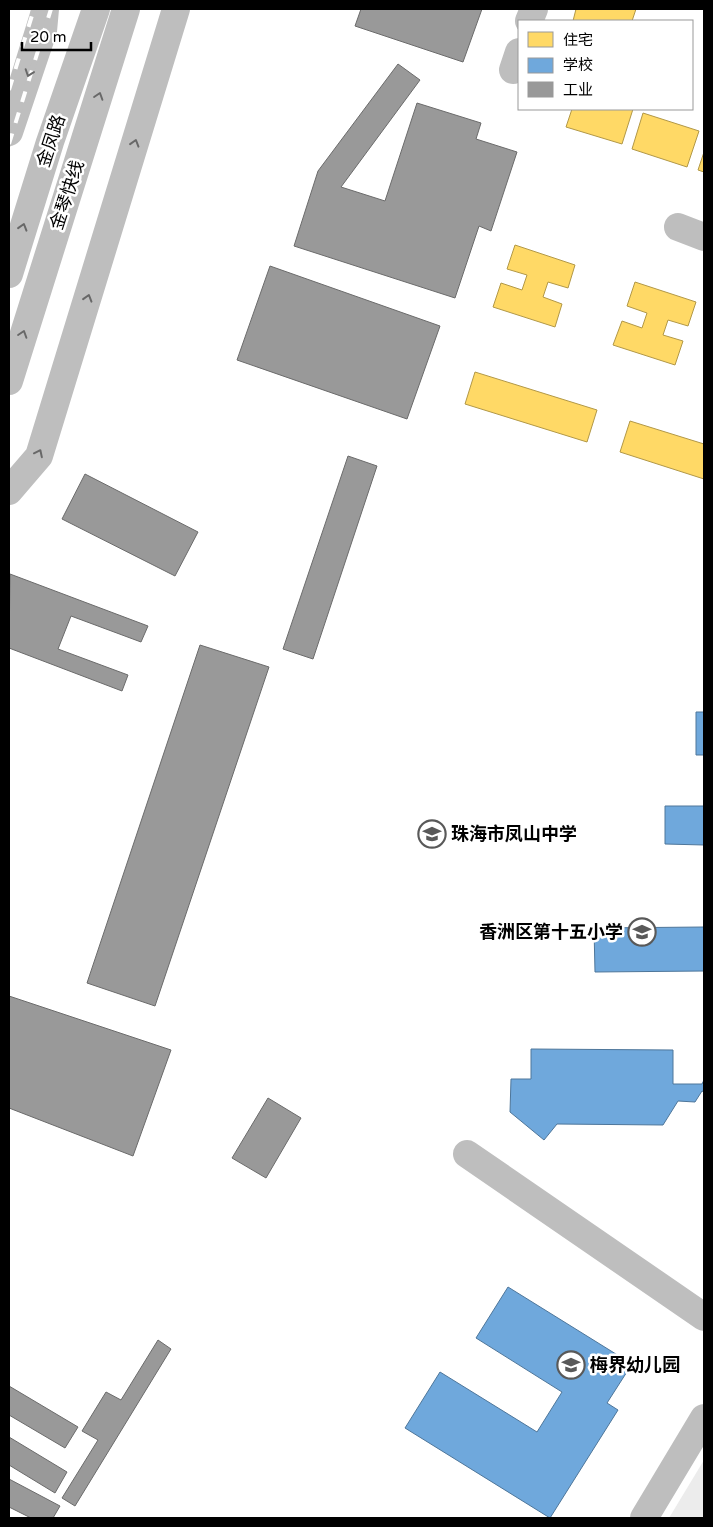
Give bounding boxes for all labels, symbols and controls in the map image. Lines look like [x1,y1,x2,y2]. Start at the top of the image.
scale bar [22,20,91,52]
legend [518,20,693,110]
text: 20 m [30,28,67,46]
text: 住宅 [563,31,593,49]
text: 学校 [563,56,593,74]
one-way arrow [24,68,34,76]
text: 工业 [563,81,593,99]
one-way arrow [93,92,103,100]
street label: 金凤路 [32,112,70,170]
one-way arrow [130,139,140,148]
street label: 金琴快线 [45,157,89,233]
one-way arrow [18,224,28,232]
one-way arrow [82,295,92,303]
one-way arrow [18,331,28,339]
one-way arrow [32,449,43,458]
school or university icon: 珠海市凤山中学 [417,819,447,849]
place label: 珠海市凤山中学 [451,823,577,845]
school or university icon: 香洲区第十五小学 [627,917,657,947]
place label: 香洲区第十五小学 [479,921,623,943]
school or university icon: 梅界幼儿园 [556,1350,586,1380]
place label: 梅界幼儿园 [590,1354,680,1376]

